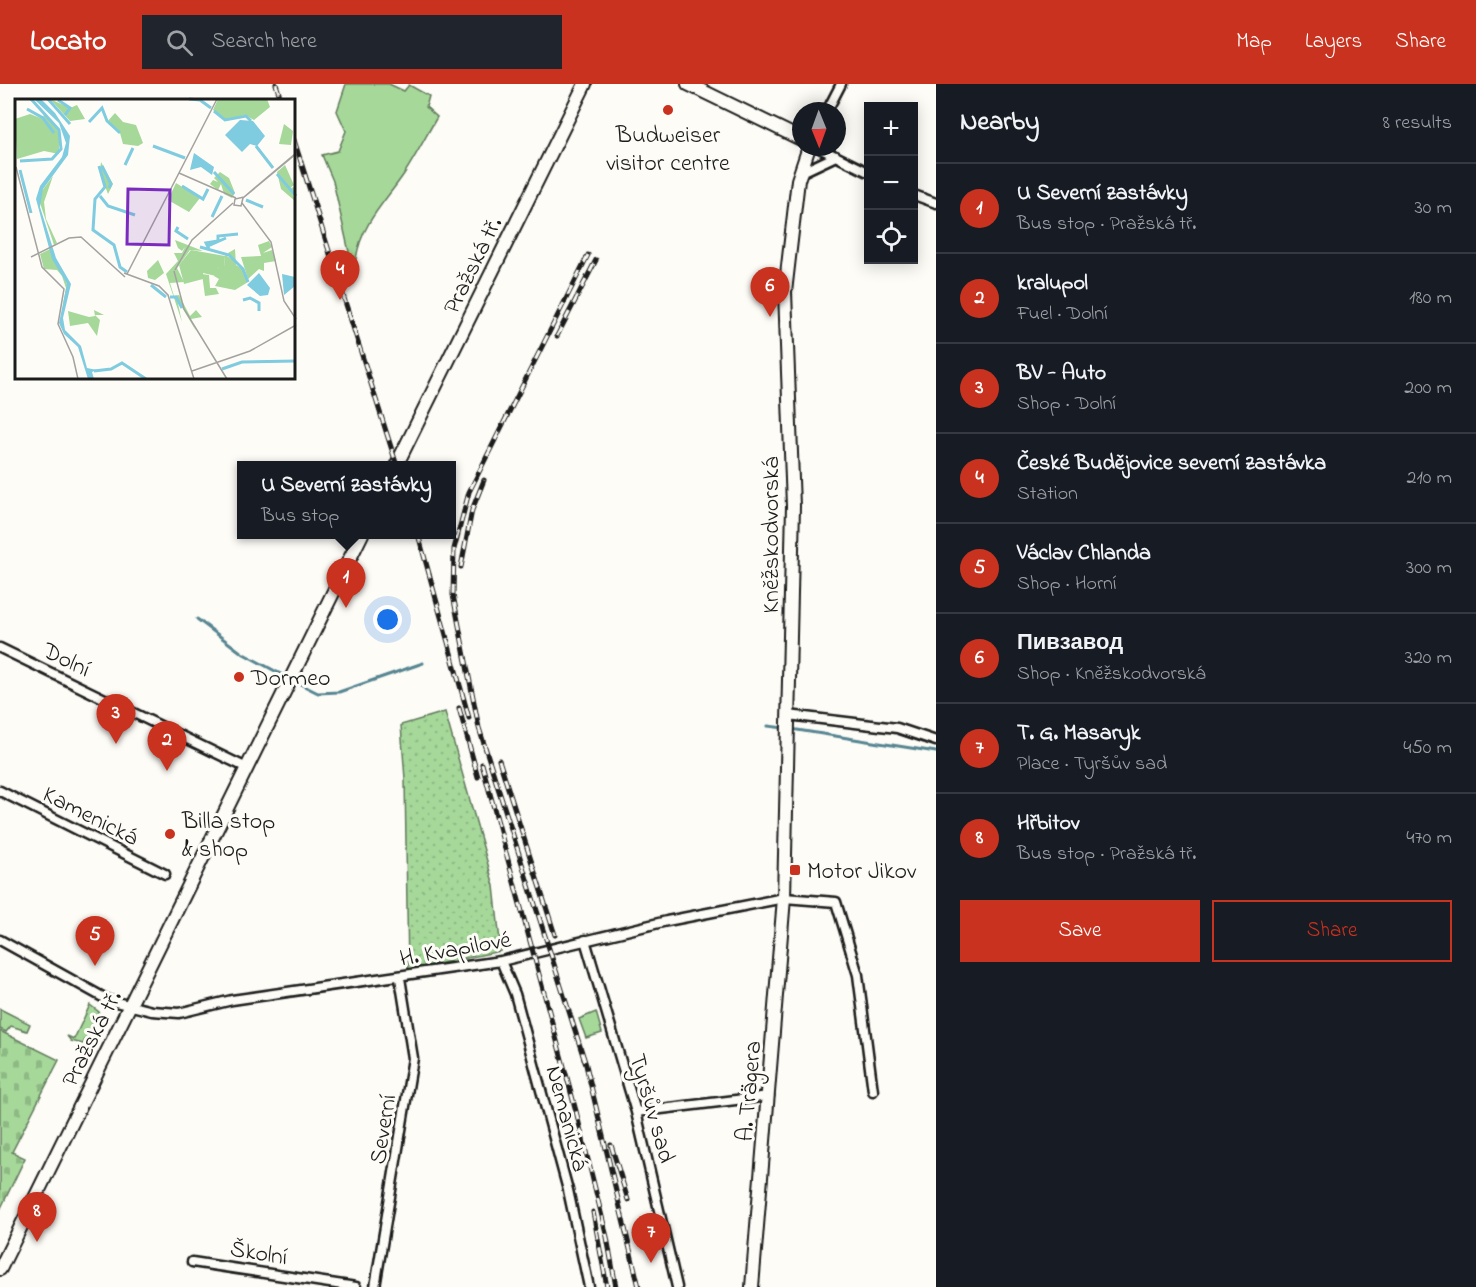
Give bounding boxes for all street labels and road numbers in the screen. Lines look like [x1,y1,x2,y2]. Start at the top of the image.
street label: Pražská tř. [436,212,513,321]
street label: Kněžskodvorská [755,456,790,614]
street label: Dolní [35,634,96,688]
street label: Kamenická [36,778,144,856]
street label: H. Kvapilové [397,923,514,977]
street label: Pražská tř. [54,985,133,1093]
street label: A. Trägera [729,1039,772,1143]
street label: Tyršův sad [617,1050,683,1168]
street label: Nemanická [535,1062,596,1175]
street label: Severní [362,1092,407,1167]
street label: Školní [227,1233,290,1276]

